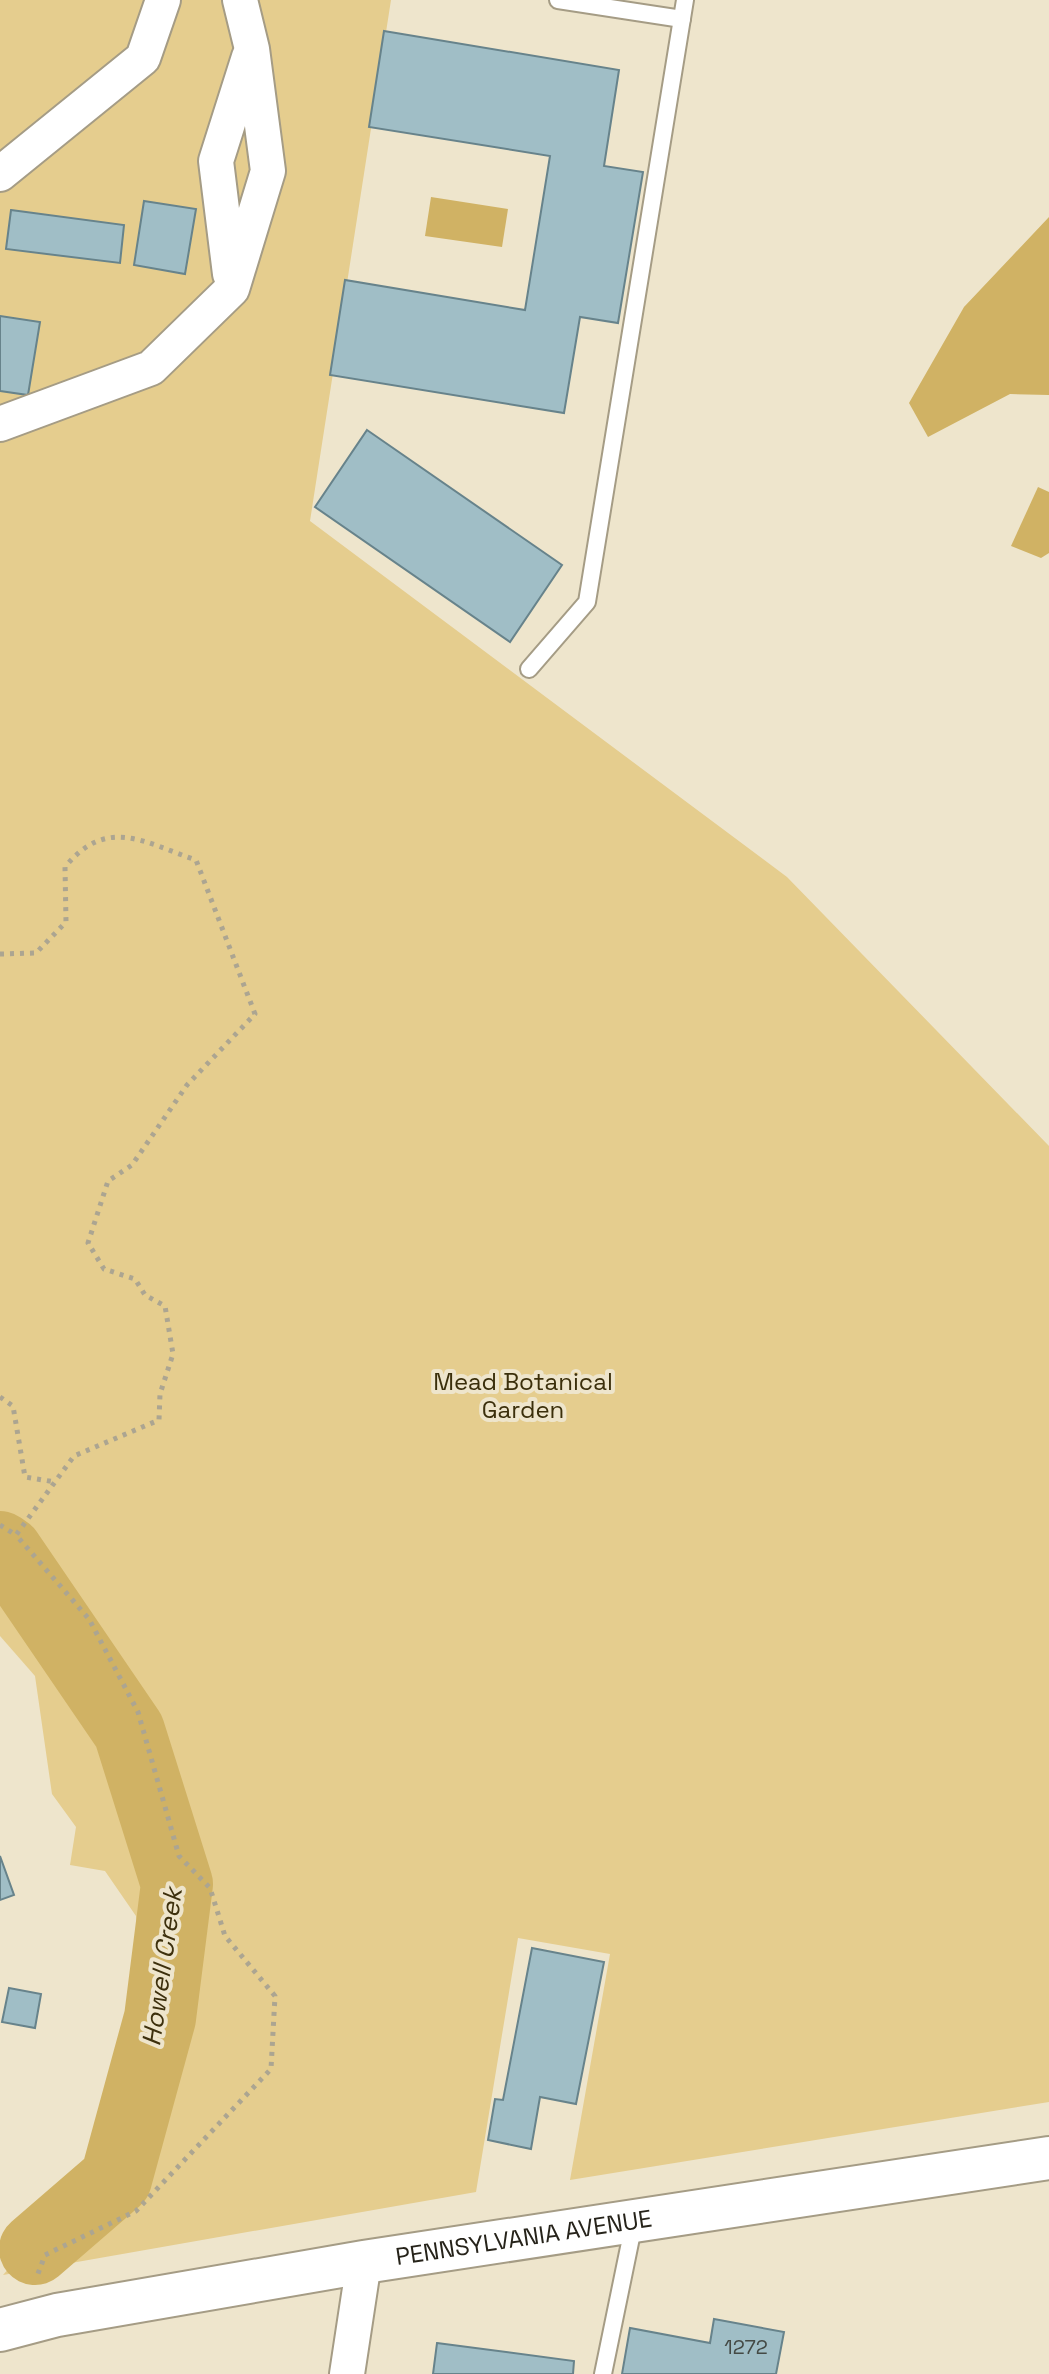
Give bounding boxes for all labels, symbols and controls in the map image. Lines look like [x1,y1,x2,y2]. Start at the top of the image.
park label: Mead Botanical Garden [433,1366,613,1425]
water label: Howell Creek [134,1883,190,2048]
street label: PENNSYLVANIA AVENUE [393,2203,654,2272]
house number: 1272 [724,2334,768,2360]

